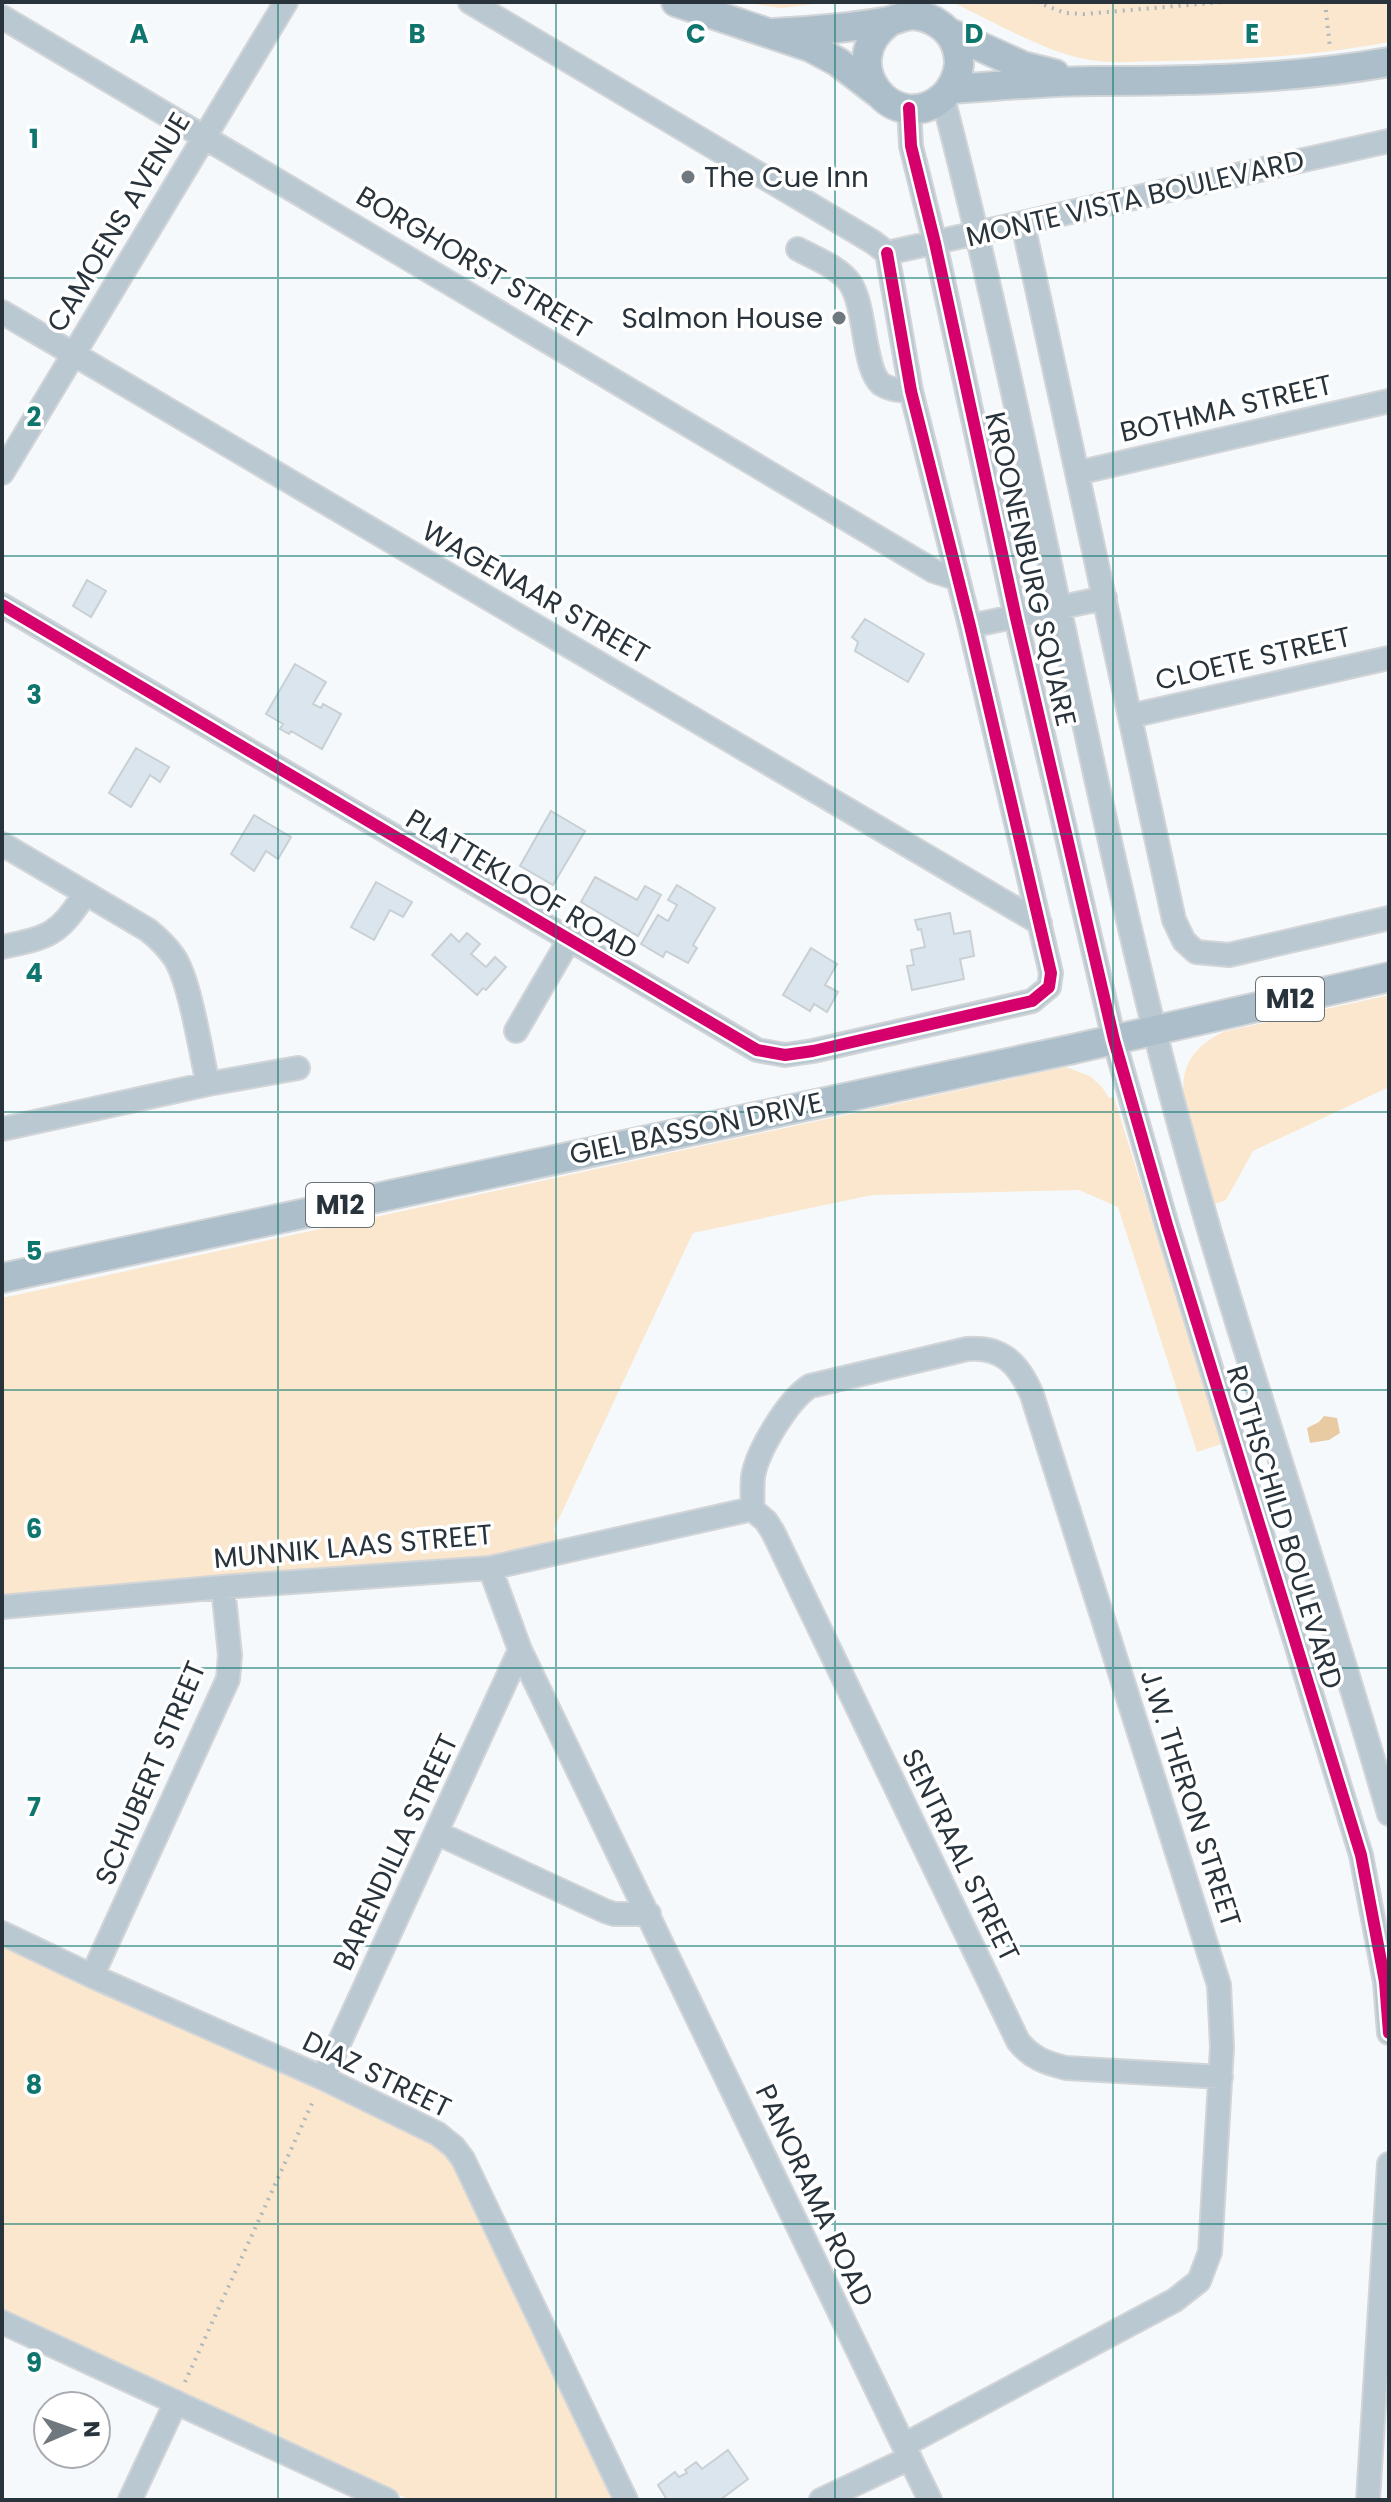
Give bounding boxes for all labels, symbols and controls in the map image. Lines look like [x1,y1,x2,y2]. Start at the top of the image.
text: A [129,16,149,52]
text: B [408,16,426,52]
text: C [686,16,706,52]
text: D [965,16,984,52]
text: E [1245,16,1259,52]
street label: CAMOENS AVENUE [37,105,199,339]
text: 1 [29,121,39,157]
street label: MONTE VISTA BOULEVARD [962,141,1308,256]
place label: The Cue Inn [704,158,869,197]
marker: The Cue Inn [679,168,697,186]
street label: BORGHORST STREET [349,177,599,348]
place label: Salmon House [621,299,823,338]
marker: Salmon House [830,309,848,327]
street label: BOTHMA STREET [1116,365,1336,452]
text: 2 [27,399,42,435]
street label: KROONENBURG SQUARE [975,408,1086,730]
street label: WAGENAAR STREET [415,511,657,674]
street label: CLOETE STREET [1152,617,1355,700]
text: 3 [26,677,42,713]
street label: PLATTEKLOOF ROAD [399,800,645,969]
text: 4 [25,955,43,991]
road number: M12 [1256,977,1324,1021]
street label: GIEL BASSON DRIVE [566,1083,826,1174]
road number: M12 [306,1183,374,1227]
text: 5 [26,1233,42,1269]
street label: ROTHSCHILD BOULEVARD [1217,1361,1352,1694]
text: 6 [26,1511,42,1547]
street label: MUNNIK LAAS STREET [212,1515,494,1578]
street label: SCHUBERT STREET [86,1655,215,1891]
street label: J.W. THERON STREET [1130,1664,1251,1932]
street label: BARENDILLA STREET [324,1728,467,1977]
street label: SENTRAAL STREET [892,1742,1029,1968]
text: 7 [27,1789,41,1825]
street label: DIAZ STREET [296,2022,458,2127]
text: 8 [26,2067,42,2103]
street label: PANORAMA ROAD [746,2078,883,2313]
text: 9 [26,2345,42,2381]
north arrow [32,2390,112,2470]
text: N [76,2421,107,2438]

